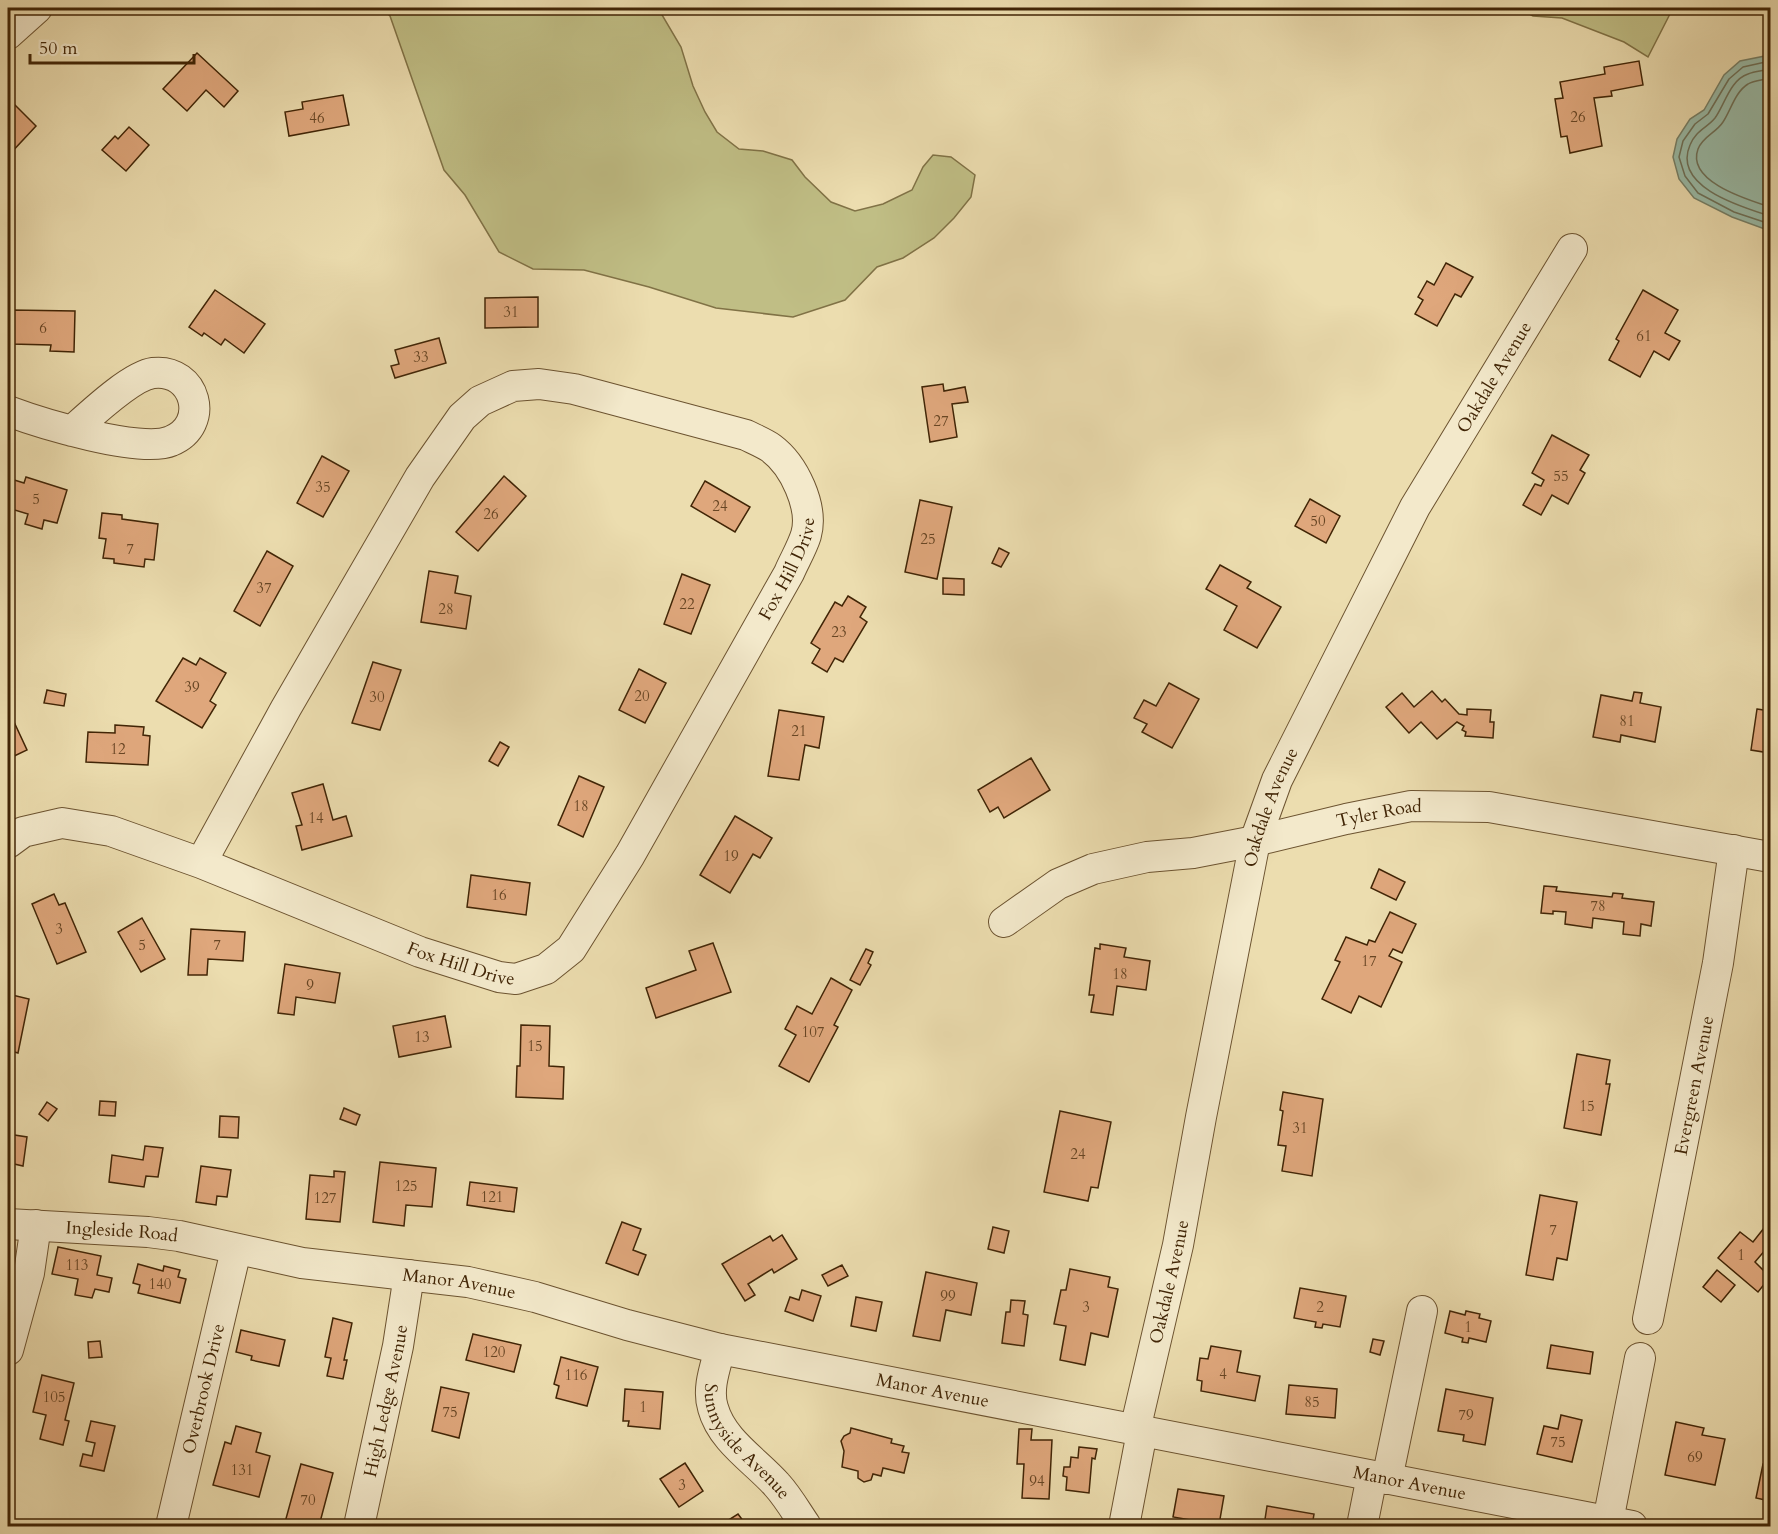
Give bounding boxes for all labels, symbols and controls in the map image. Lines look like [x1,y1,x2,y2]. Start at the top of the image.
scale bar [30,27,194,65]
text: 50 m [39,36,78,61]
house number: 26 [1570,107,1586,127]
house number: 46 [309,108,325,128]
house number: 31 [503,302,519,322]
street label: Oakdale Avenue [1451,317,1538,438]
house number: 6 [39,318,47,338]
house number: 61 [1636,326,1652,346]
house number: 33 [413,347,429,367]
house number: 27 [933,411,949,431]
house number: 55 [1553,466,1569,486]
house number: 35 [315,477,331,497]
house number: 5 [32,489,40,509]
house number: 24 [712,496,728,516]
house number: 26 [483,504,499,524]
house number: 50 [1310,511,1326,531]
street label: Fox Hill Drive [753,518,821,625]
house number: 25 [920,529,936,549]
house number: 7 [126,539,134,559]
house number: 37 [256,578,272,598]
house number: 22 [679,594,695,614]
house number: 28 [438,599,454,619]
house number: 23 [831,622,847,642]
house number: 39 [184,677,200,697]
house number: 20 [634,686,650,706]
house number: 30 [369,687,385,707]
house number: 81 [1619,711,1635,731]
house number: 21 [791,721,807,741]
house number: 12 [110,739,126,759]
street label: Oakdale Avenue [1238,743,1304,869]
street label: Tyler Road [1334,794,1422,834]
house number: 18 [573,796,589,816]
house number: 14 [308,808,324,828]
house number: 19 [723,846,739,866]
house number: 16 [491,885,507,905]
house number: 78 [1590,896,1606,916]
house number: 3 [55,919,63,939]
house number: 5 [138,935,146,955]
house number: 7 [213,935,221,955]
street label: Fox Hill Drive [403,936,516,992]
house number: 17 [1361,951,1377,971]
house number: 18 [1112,964,1128,984]
house number: 9 [306,975,314,995]
street label: Evergreen Avenue [1668,1014,1720,1157]
house number: 107 [801,1022,825,1042]
house number: 13 [414,1027,430,1047]
house number: 15 [527,1036,543,1056]
house number: 15 [1579,1096,1595,1116]
house number: 31 [1292,1118,1308,1138]
house number: 24 [1070,1144,1086,1164]
house number: 125 [394,1176,418,1196]
house number: 121 [480,1187,504,1207]
house number: 127 [313,1188,337,1208]
street label: Ingleside Road [65,1215,180,1249]
street label: Oakdale Avenue [1143,1218,1195,1346]
house number: 7 [1549,1220,1557,1240]
house number: 1 [1737,1245,1745,1265]
house number: 113 [65,1255,89,1275]
street label: Manor Avenue [401,1263,518,1305]
house number: 140 [148,1274,172,1294]
house number: 99 [940,1286,956,1306]
house number: 3 [1082,1297,1090,1317]
house number: 2 [1316,1297,1324,1317]
house number: 1 [1464,1317,1472,1337]
street label: Overbrook Drive [176,1321,231,1457]
street label: High Ledge Avenue [358,1323,414,1479]
house number: 120 [482,1342,506,1362]
house number: 4 [1219,1364,1227,1384]
house number: 116 [564,1365,588,1385]
street label: Manor Avenue [874,1368,991,1414]
street label: Sunnyside Avenue [698,1382,796,1504]
house number: 105 [42,1387,66,1407]
house number: 85 [1304,1392,1320,1412]
house number: 1 [639,1397,647,1417]
house number: 75 [442,1402,458,1422]
house number: 79 [1458,1405,1474,1425]
house number: 75 [1550,1432,1566,1452]
house number: 69 [1687,1447,1703,1467]
house number: 131 [230,1460,254,1480]
street label: Manor Avenue [1351,1460,1468,1507]
house number: 94 [1029,1471,1045,1491]
house number: 3 [678,1475,686,1495]
house number: 70 [300,1490,316,1510]

